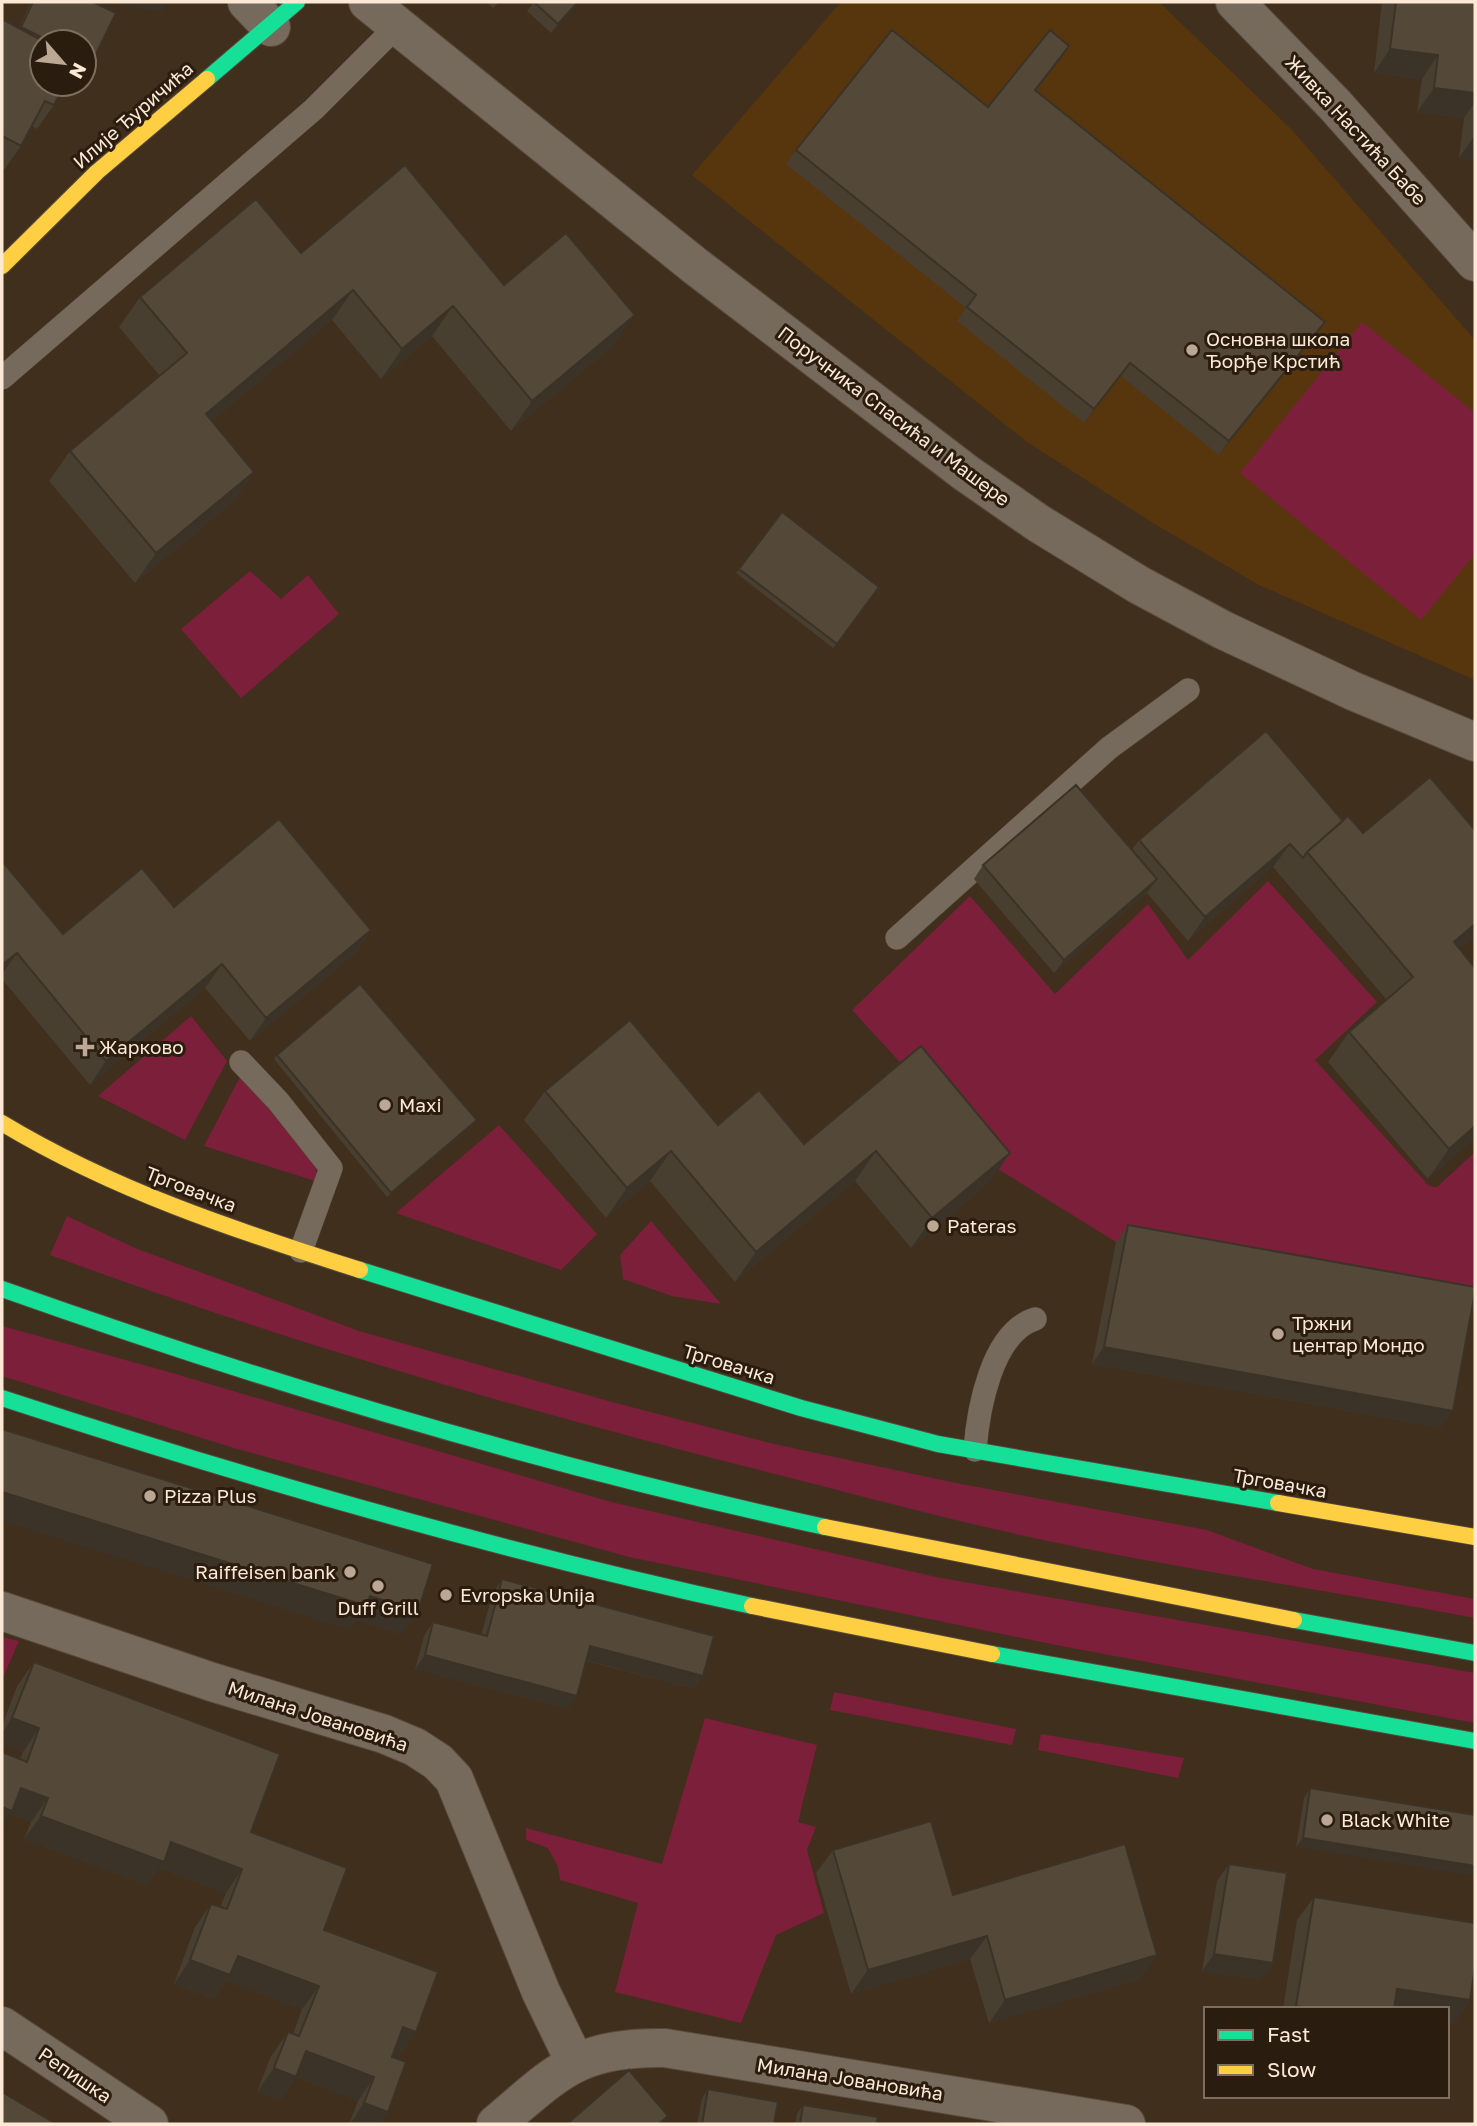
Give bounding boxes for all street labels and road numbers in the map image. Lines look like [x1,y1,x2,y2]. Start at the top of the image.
street label: Живка Настића Бабе [1281,50,1432,209]
street label: Илије Ђуричића [68,56,197,173]
street label: Поручника Спасића и Машере [774,321,1015,510]
street label: Трговачка [143,1161,240,1216]
street label: Трговачка [680,1339,778,1388]
street label: Трговачка [1231,1463,1329,1502]
street label: Милана Јовановића [225,1676,411,1756]
street label: Репишка [34,2042,116,2107]
street label: Милана Јовановића [755,2052,945,2105]

